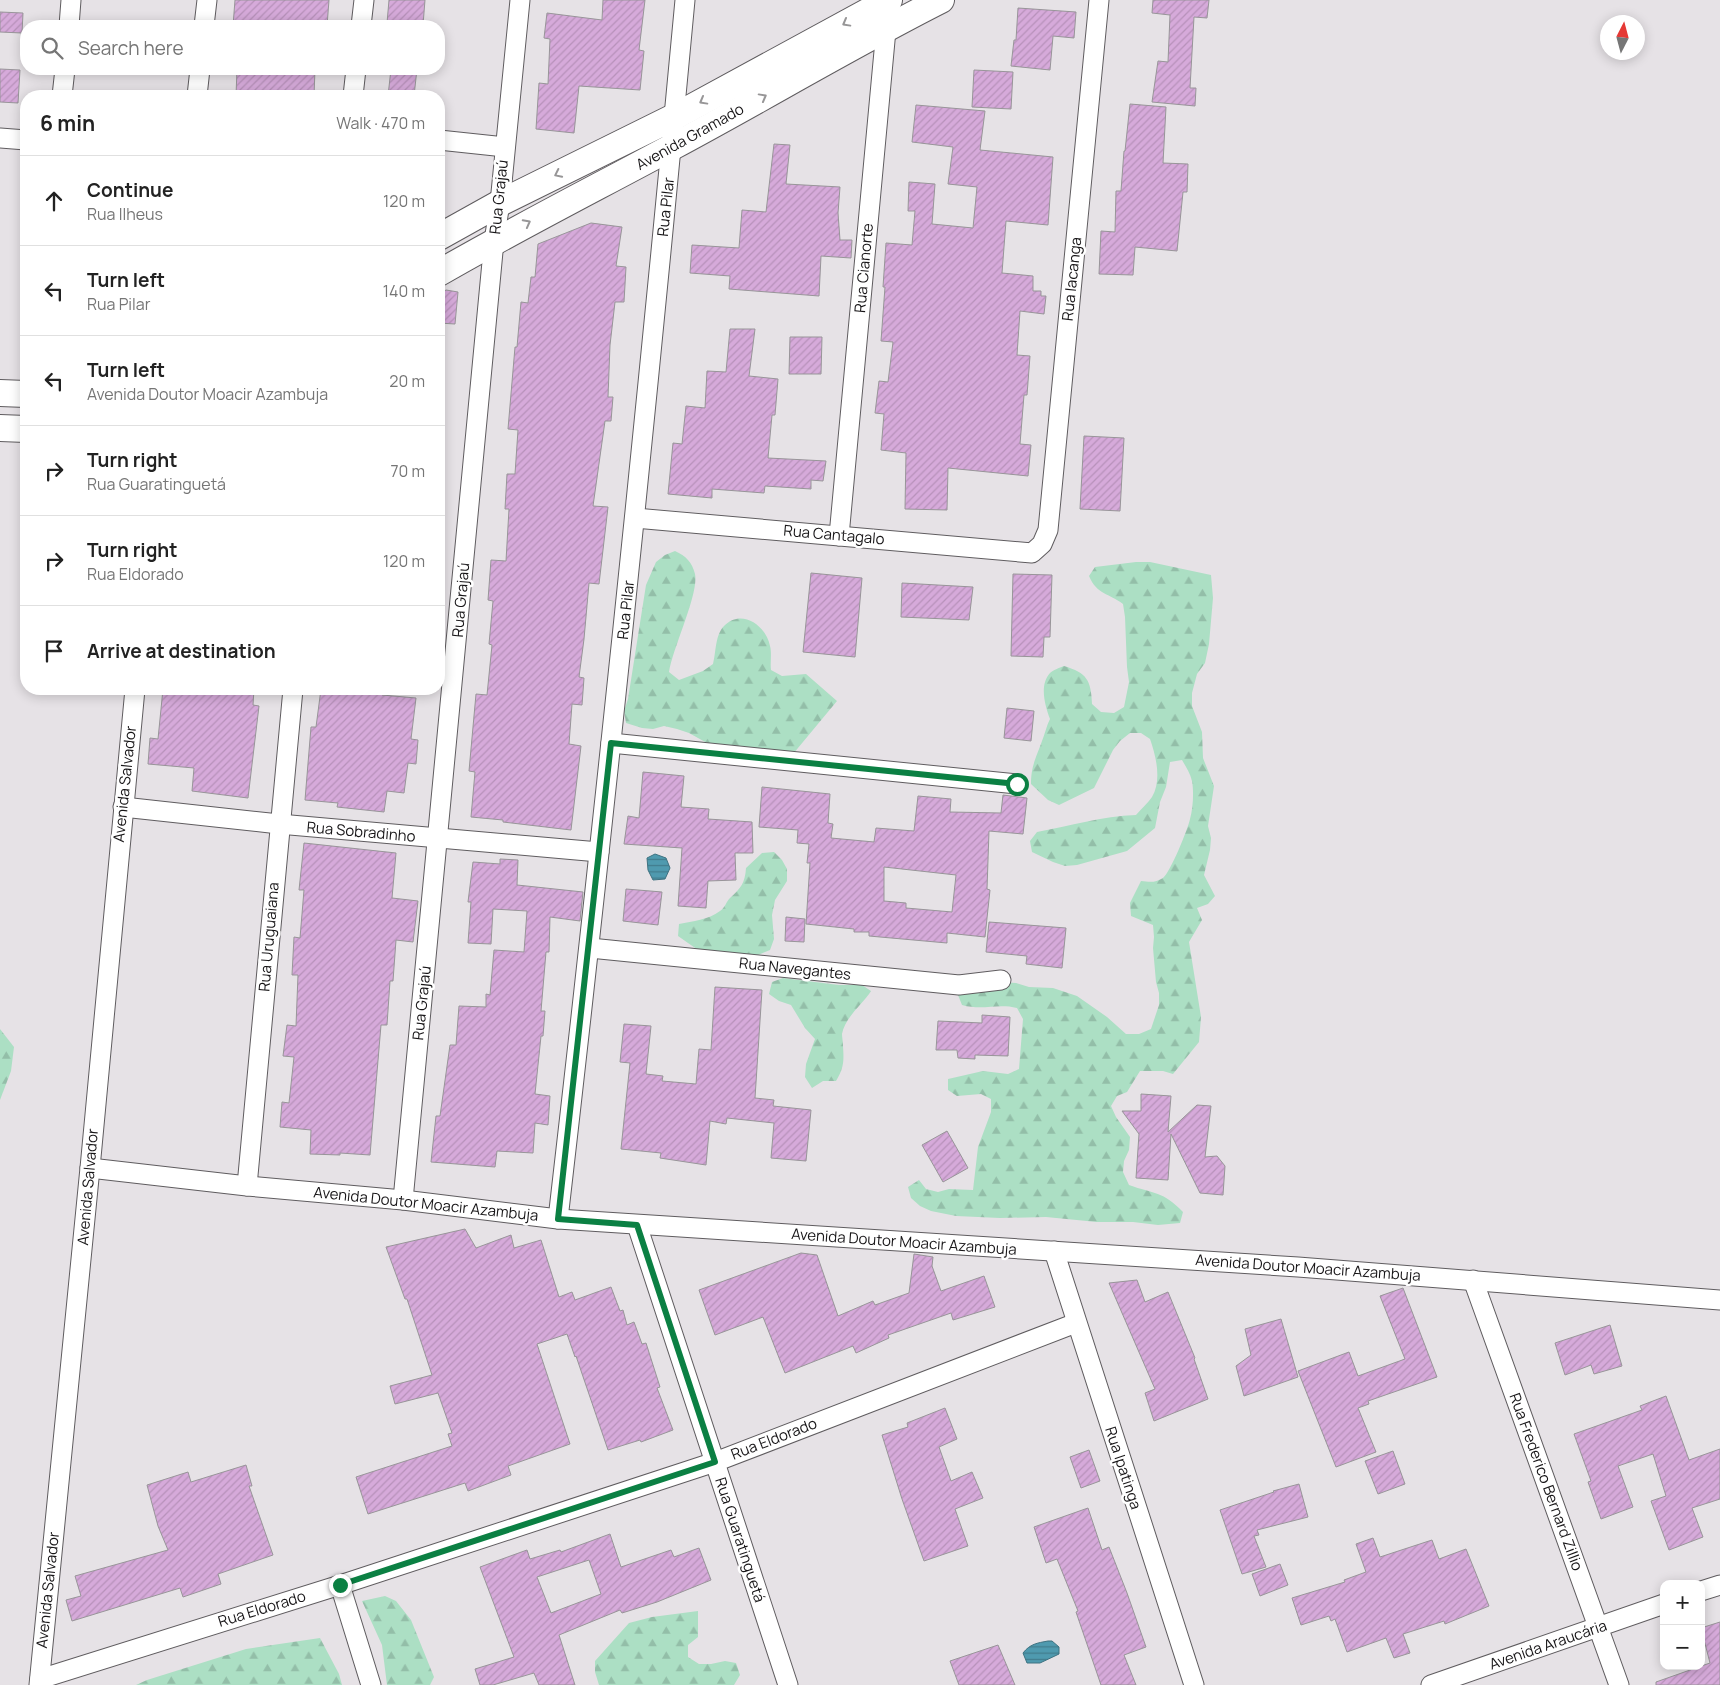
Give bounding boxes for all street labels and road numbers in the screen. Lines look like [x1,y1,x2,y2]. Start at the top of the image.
street label: Avenida Gramado [632,98,748,175]
street label: Rua Grajaú [484,159,513,235]
street label: Rua Pilar [652,176,679,238]
street label: Rua Cianorte [849,222,878,314]
street label: Rua Iacanga [1057,236,1086,322]
street label: Rua Cantagalo [783,520,886,549]
street label: Rua Grajaú [447,562,474,638]
street label: Rua Pilar [612,579,639,641]
street label: Avenida Salvador [108,724,141,843]
street label: Rua Sobradinho [306,816,416,847]
street label: Rua Uruguaiana [253,881,284,993]
street label: Rua Navegantes [738,952,852,985]
street label: Rua Grajaú [407,965,436,1041]
street label: Avenida Salvador [72,1127,103,1246]
street label: Avenida Doutor Moacir Azambuja [313,1181,540,1226]
street label: Avenida Doutor Moacir Azambuja [791,1223,1017,1260]
street label: Avenida Doutor Moacir Azambuja [1195,1249,1421,1286]
street label: Rua Frederico Bernard Zillio [1505,1390,1588,1574]
street label: Rua Eldorado [728,1412,820,1465]
street label: Rua Ipatinga [1100,1424,1147,1512]
street label: Rua Guaratinguetá [710,1475,771,1605]
street label: Avenida Salvador [31,1530,64,1649]
street label: Rua Eldorado [215,1585,308,1632]
street label: Avenida Araucária [1486,1615,1609,1674]

